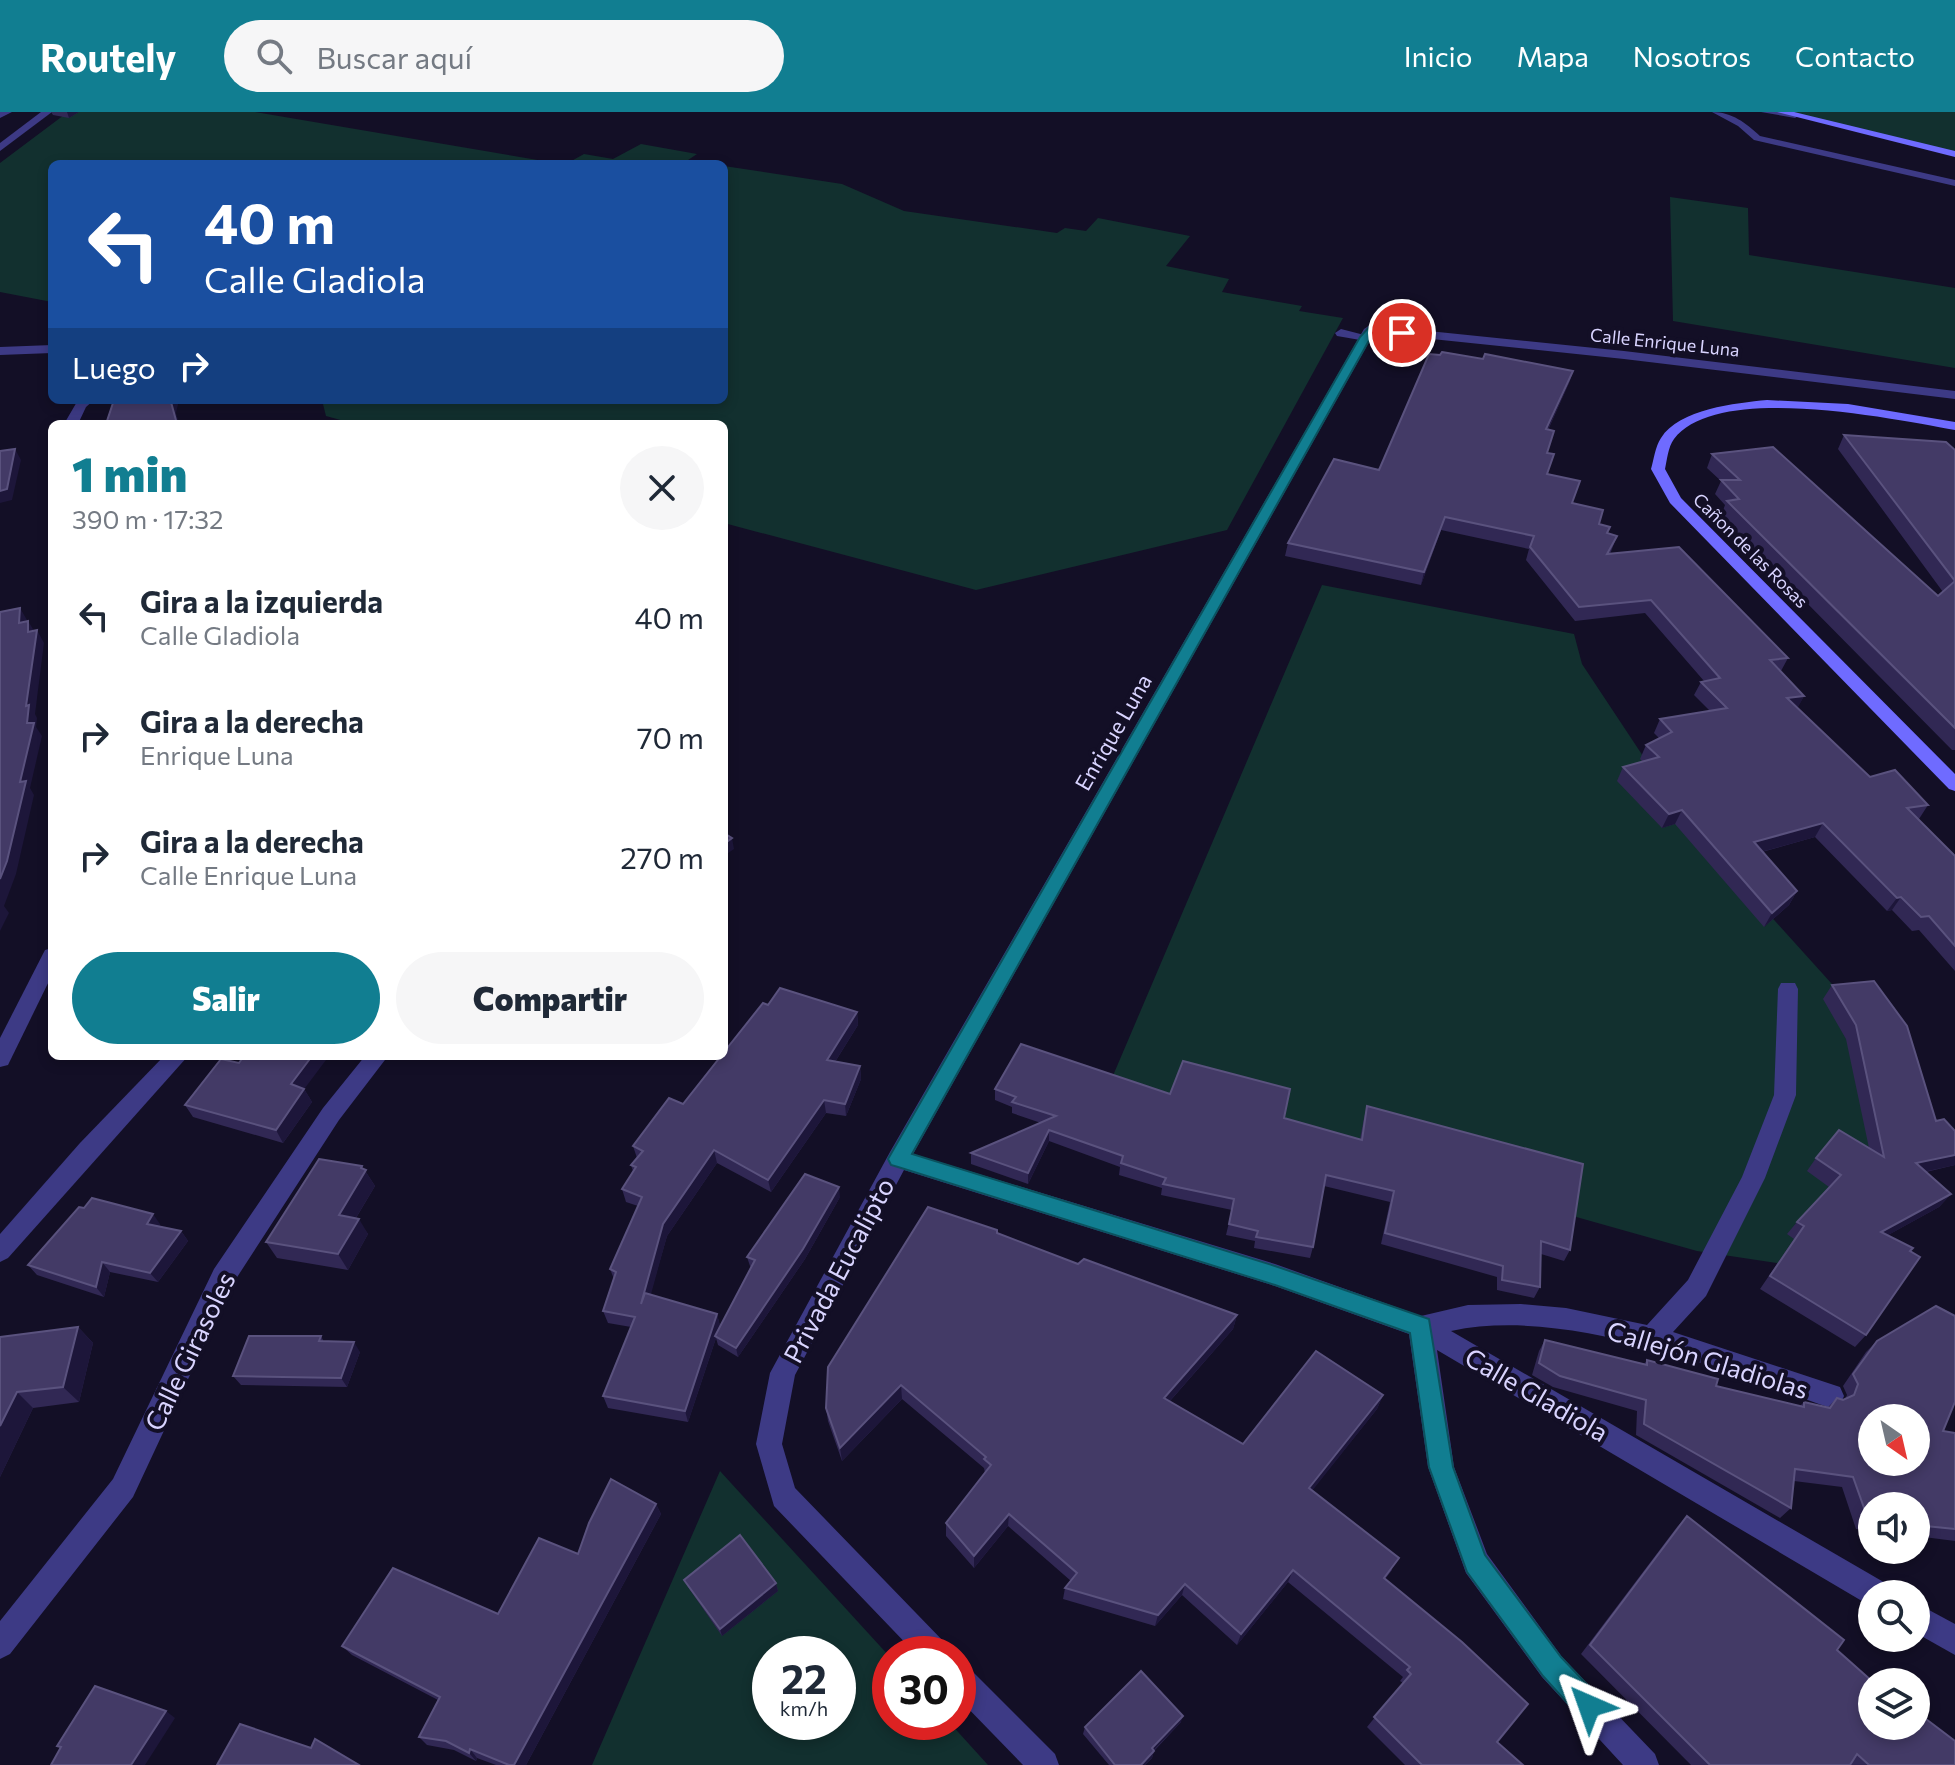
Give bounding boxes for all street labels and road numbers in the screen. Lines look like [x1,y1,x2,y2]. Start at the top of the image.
street label: Calle Enrique Luna [1589,323,1741,361]
street label: Cañon de las Rosas [1689,488,1813,612]
street label: Enrique Luna [1069,669,1157,795]
street label: Privada Eucalipto [776,1172,900,1368]
street label: Calle Girasoles [137,1267,241,1435]
street label: Callejón Gladiolas [1604,1314,1812,1404]
street label: Calle Gladiola [1460,1341,1614,1447]

